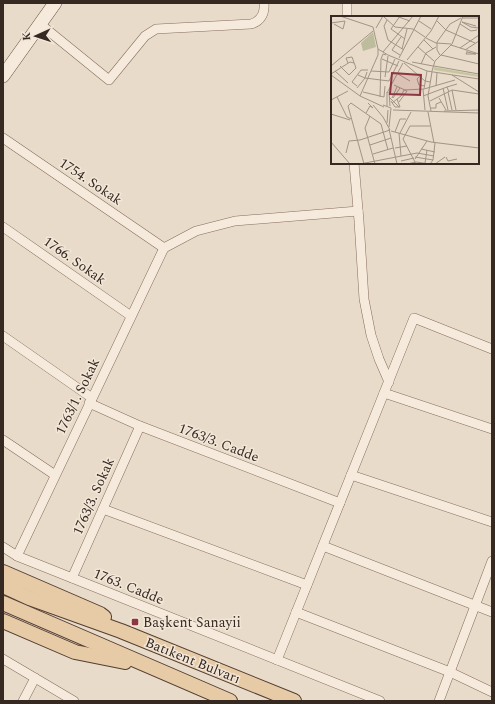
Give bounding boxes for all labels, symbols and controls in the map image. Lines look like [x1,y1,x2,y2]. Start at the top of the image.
north arrow [16,16,56,56]
inset map [331,16,479,164]
text: K [18,31,35,41]
street label: 1754. Sokak [55,152,127,210]
street label: 1766. Sokak [39,231,111,290]
street label: 1763/1. Sokak [50,354,105,438]
street label: 1763/3. Cadde [175,417,262,468]
street label: 1763/3. Sokak [67,454,120,538]
street label: 1763. Cadde [90,563,167,610]
place label: Başkent Sanayii [143,612,241,633]
marker: Başkent Sanayii [130,617,140,627]
street label: Batıkent Bulvarı [142,632,244,689]

